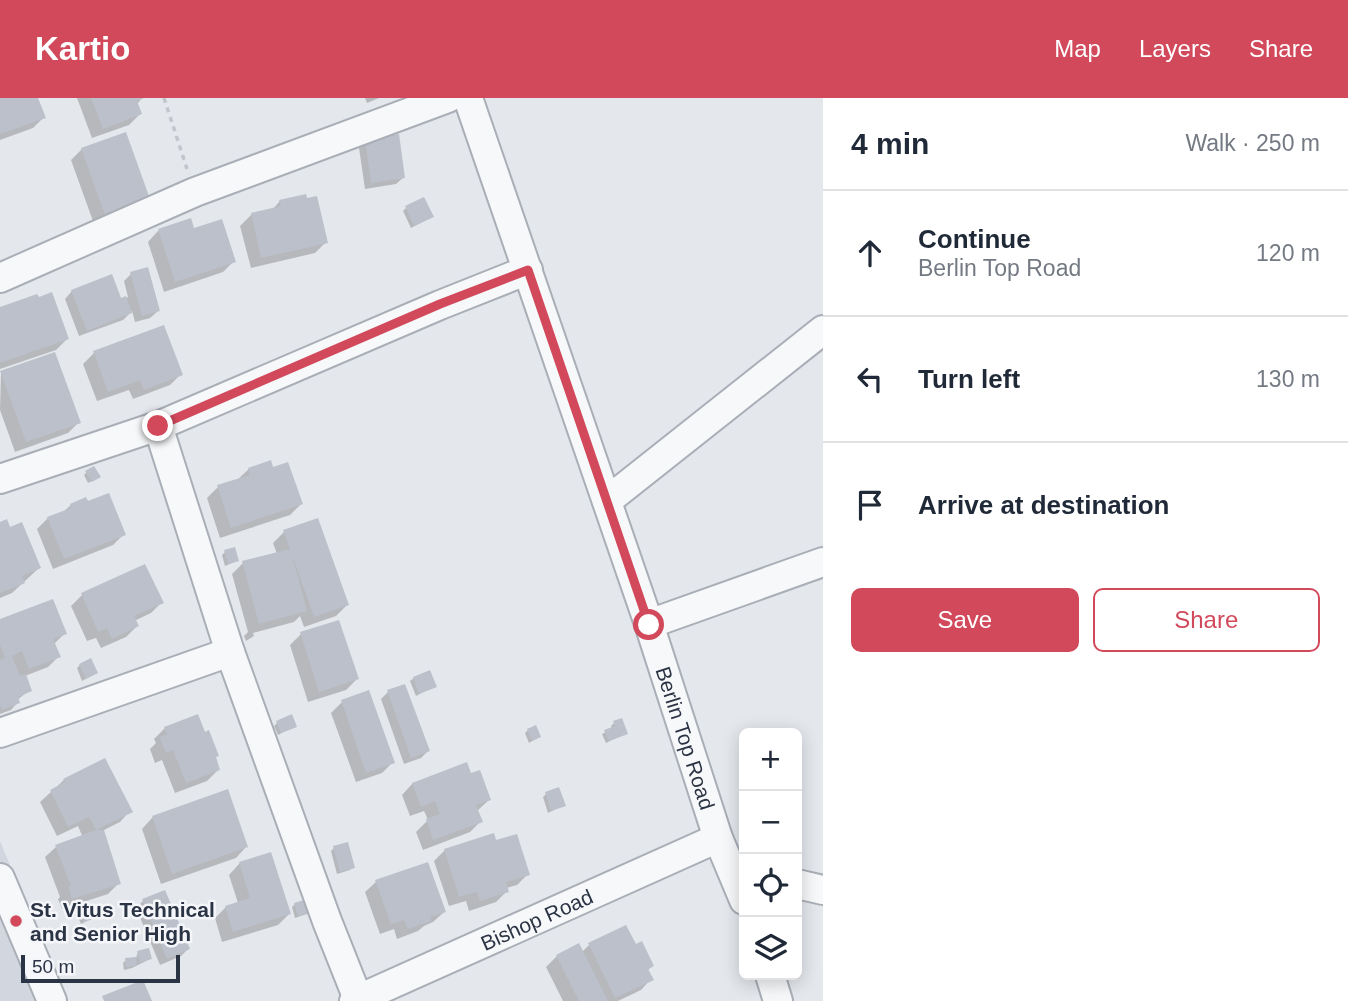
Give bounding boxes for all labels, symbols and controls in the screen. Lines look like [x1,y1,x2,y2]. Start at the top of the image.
text: Kartio [35,30,130,67]
text: Map [1054,35,1101,62]
text: Layers [1139,35,1211,62]
text: Share [1249,35,1313,62]
text: 4 min [851,127,929,160]
text: Walk · 250 m [1185,130,1320,156]
text: Continue [918,224,1031,254]
icon: ahead [851,234,889,272]
text: 120 m [1256,240,1320,266]
text: Berlin Top Road [918,255,1081,281]
icon: left [851,360,889,398]
text: Turn left [918,364,1020,394]
text: 130 m [1256,366,1320,392]
route end [142,410,173,441]
icon: arrive [851,486,889,524]
text: Arrive at destination [918,490,1169,520]
button: Save [851,588,1079,652]
button: Share [1093,588,1320,652]
route start [633,609,664,640]
street label: Berlin Top Road [652,663,720,812]
map controls [739,728,802,980]
button: + [739,728,802,791]
button: − [739,791,802,854]
button: locate [739,854,802,917]
street label: Bishop Road [477,884,596,954]
place label: St. Vitus Technical and Senior High [30,898,215,945]
marker: St. Vitus Technical and Senior High [8,913,24,929]
button: layers [739,917,802,980]
scale bar [21,952,180,984]
text: 50 m [32,956,74,977]

